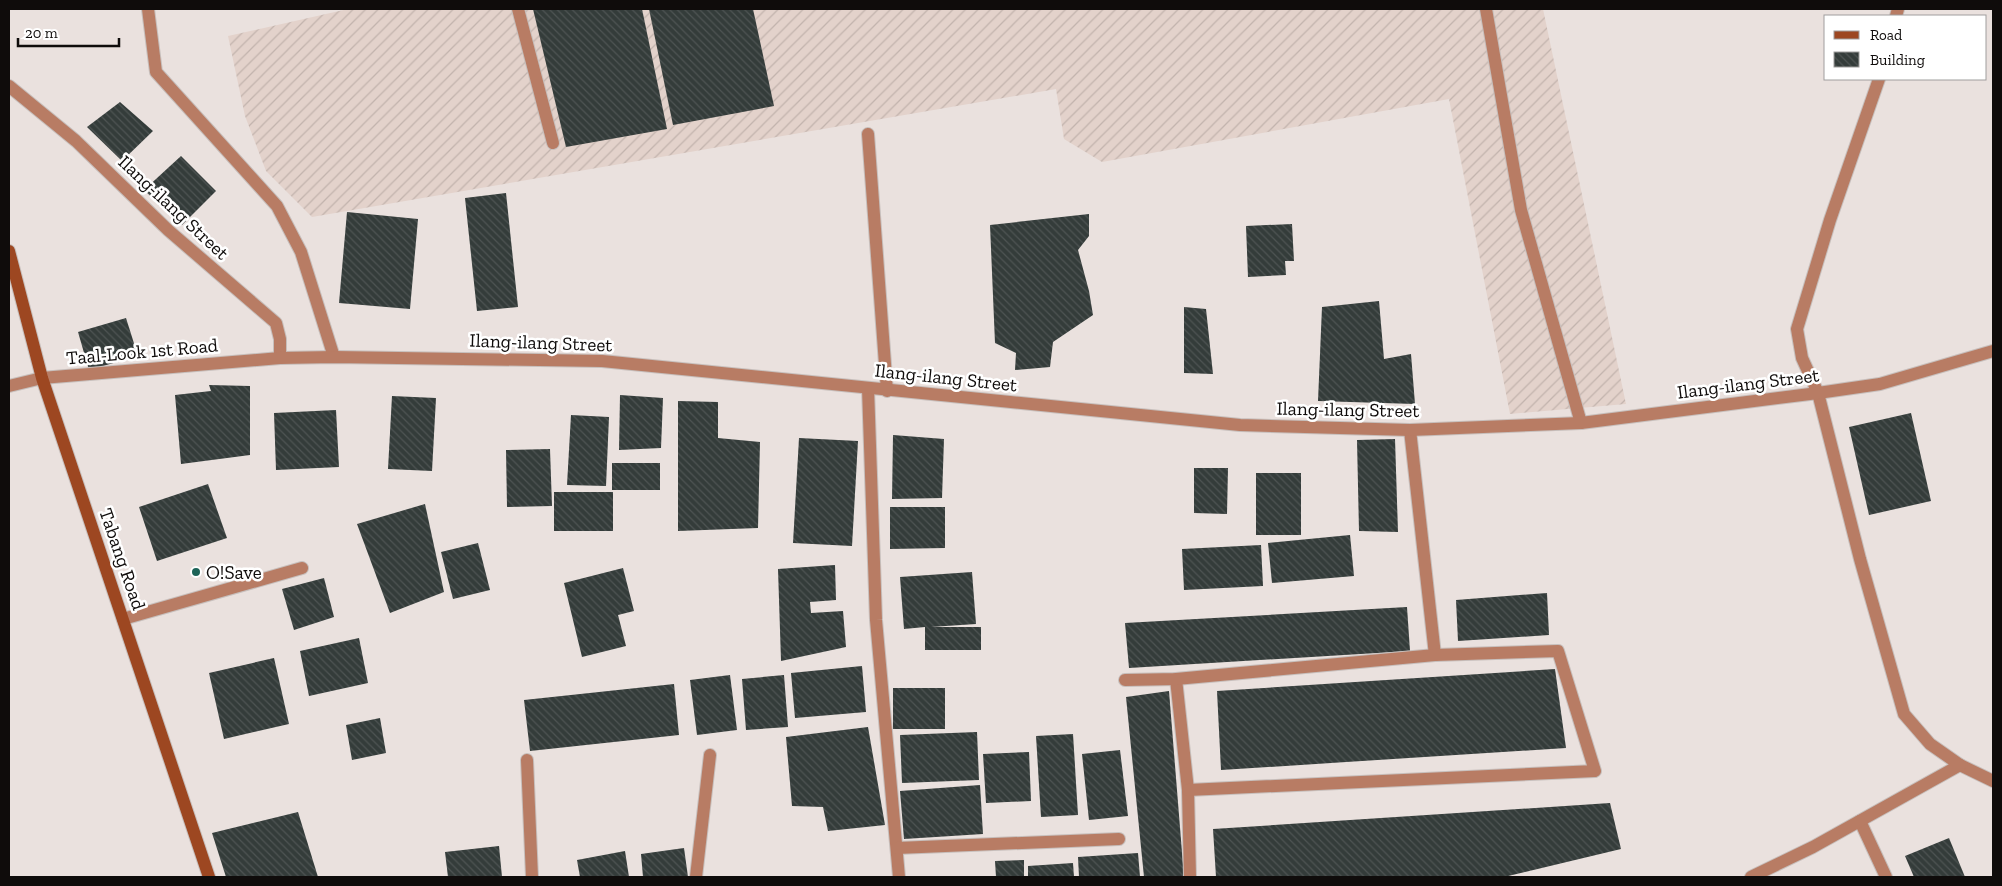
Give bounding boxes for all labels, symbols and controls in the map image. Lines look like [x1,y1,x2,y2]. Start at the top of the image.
scale bar [18,15,119,47]
legend [1824,15,1987,80]
text: 20 m [25,24,58,42]
text: Road [1870,26,1903,44]
text: Building [1870,51,1925,69]
street label: Ilang-ilang Street [114,150,234,264]
street label: Ilang-ilang Street [469,329,613,356]
street label: Taal-Look 1st Road [65,333,220,370]
street label: Ilang-ilang Street [874,359,1018,396]
street label: Ilang-ilang Street [1676,363,1820,404]
street label: Ilang-ilang Street [1276,397,1420,422]
street label: Tabang Road [94,505,151,614]
place label: O!Save [206,561,262,584]
marker: O!Save [190,566,202,578]

